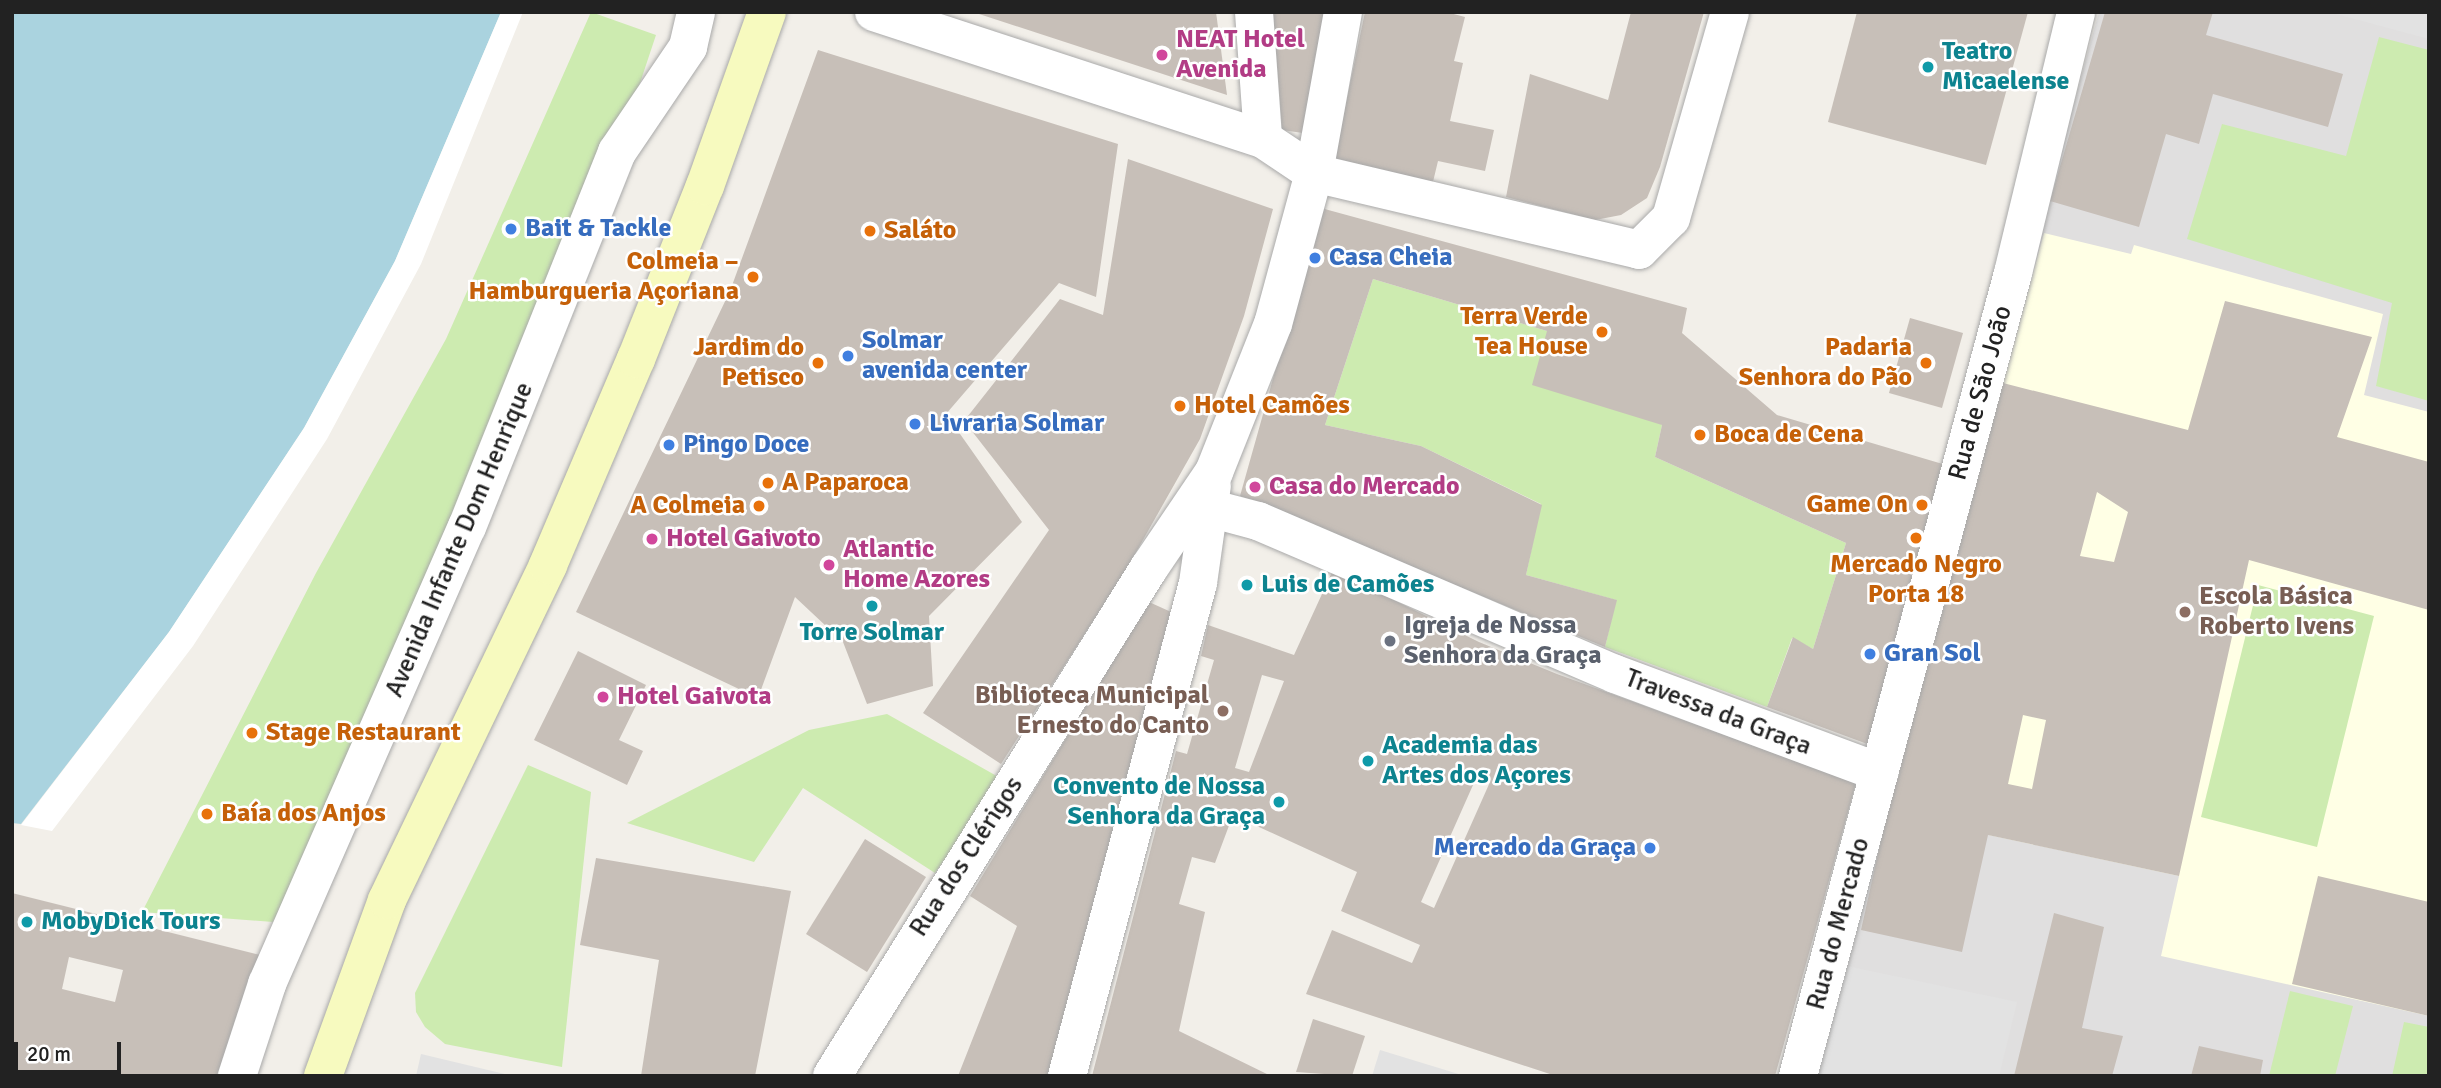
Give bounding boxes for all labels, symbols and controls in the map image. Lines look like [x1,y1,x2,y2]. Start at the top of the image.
place label: NEAT Hotel Avenida [1176,24,1305,86]
place label: Teatro Micaelense [1942,36,2069,98]
marker: NEAT Hotel Avenida [1154,47,1170,63]
marker: Teatro Micaelense [1920,59,1936,75]
place label: Bait & Tackle [525,213,671,245]
place label: Saláto [884,215,956,247]
marker: Bait & Tackle [503,221,519,237]
marker: Saláto [862,223,878,239]
place label: Casa Cheia [1329,242,1453,274]
place label: Colmeia – Hamburgueria Açoriana [468,246,739,308]
marker: Casa Cheia [1307,250,1323,266]
marker: Colmeia – Hamburgueria Açoriana [745,269,761,285]
place label: Terra Verde Tea House [1460,301,1588,362]
street label: Rua de São João [1943,302,2019,484]
marker: Terra Verde Tea House [1594,324,1610,340]
place label: Solmar avenida center [862,325,1027,386]
place label: Jardim do Petisco [693,332,804,394]
place label: Padaria Senhora do Pão [1739,332,1912,394]
marker: Solmar avenida center [840,348,856,364]
marker: Jardim do Petisco [810,355,826,371]
marker: Padaria Senhora do Pão [1918,355,1934,371]
street label: Avenida Infante Dom Henrique [379,378,541,702]
place label: Hotel Camões [1194,390,1350,422]
marker: Hotel Camões [1172,398,1188,414]
place label: Livraria Solmar [929,408,1104,440]
marker: Livraria Solmar [907,416,923,432]
place label: Boca de Cena [1714,419,1864,451]
marker: Boca de Cena [1692,427,1708,443]
place label: Pingo Doce [683,429,809,461]
marker: Pingo Doce [661,437,677,453]
place label: A Paparoca [782,467,909,499]
place label: Casa do Mercado [1269,471,1460,503]
marker: A Paparoca [760,475,776,491]
marker: Casa do Mercado [1247,479,1263,495]
place label: Game On [1806,489,1908,521]
place label: A Colmeia [630,490,745,522]
marker: Game On [1914,497,1930,513]
marker: A Colmeia [751,498,767,514]
place label: Hotel Gaivoto [666,523,821,555]
marker: Mercado Negro Porta 18 [1908,530,1924,546]
marker: Hotel Gaivoto [644,531,660,547]
place label: Atlantic Home Azores [843,534,990,596]
place label: Mercado Negro Porta 18 [1830,549,2002,610]
marker: Atlantic Home Azores [821,557,837,573]
place label: Luis de Camões [1261,569,1434,601]
marker: Luis de Camões [1239,577,1255,593]
place label: Escola Básica Roberto Ivens [2199,581,2354,642]
marker: Torre Solmar [864,598,880,614]
marker: Escola Básica Roberto Ivens [2177,604,2193,620]
place label: Igreja de Nossa Senhora da Graça [1404,610,1601,672]
place label: Torre Solmar [800,617,944,649]
marker: Igreja de Nossa Senhora da Graça [1382,633,1398,649]
place label: Gran Sol [1884,638,1981,670]
marker: Gran Sol [1862,646,1878,662]
street label: Travessa da Graça [1620,663,1816,763]
place label: Biblioteca Municipal Ernesto do Canto [975,680,1209,742]
place label: Hotel Gaivota [617,681,772,713]
marker: Hotel Gaivota [595,689,611,705]
marker: Biblioteca Municipal Ernesto do Canto [1215,703,1231,719]
place label: Stage Restaurant [266,717,461,749]
marker: Stage Restaurant [244,725,260,741]
place label: Academia das Artes dos Açores [1382,730,1571,792]
marker: Academia das Artes dos Açores [1360,753,1376,769]
street label: Rua dos Clérigos [904,771,1030,943]
place label: Convento de Nossa Senhora da Graça [1053,771,1265,832]
marker: Convento de Nossa Senhora da Graça [1271,794,1287,810]
place label: Baía dos Anjos [221,798,386,830]
marker: Baía dos Anjos [199,806,215,822]
place label: Mercado da Graça [1434,832,1636,864]
street label: Rua do Mercado [1801,835,1877,1013]
marker: Mercado da Graça [1642,840,1658,856]
place label: MobyDick Tours [41,906,221,938]
marker: MobyDick Tours [19,914,35,930]
scale bar [18,1028,124,1072]
text: 20 m [27,1041,71,1067]

